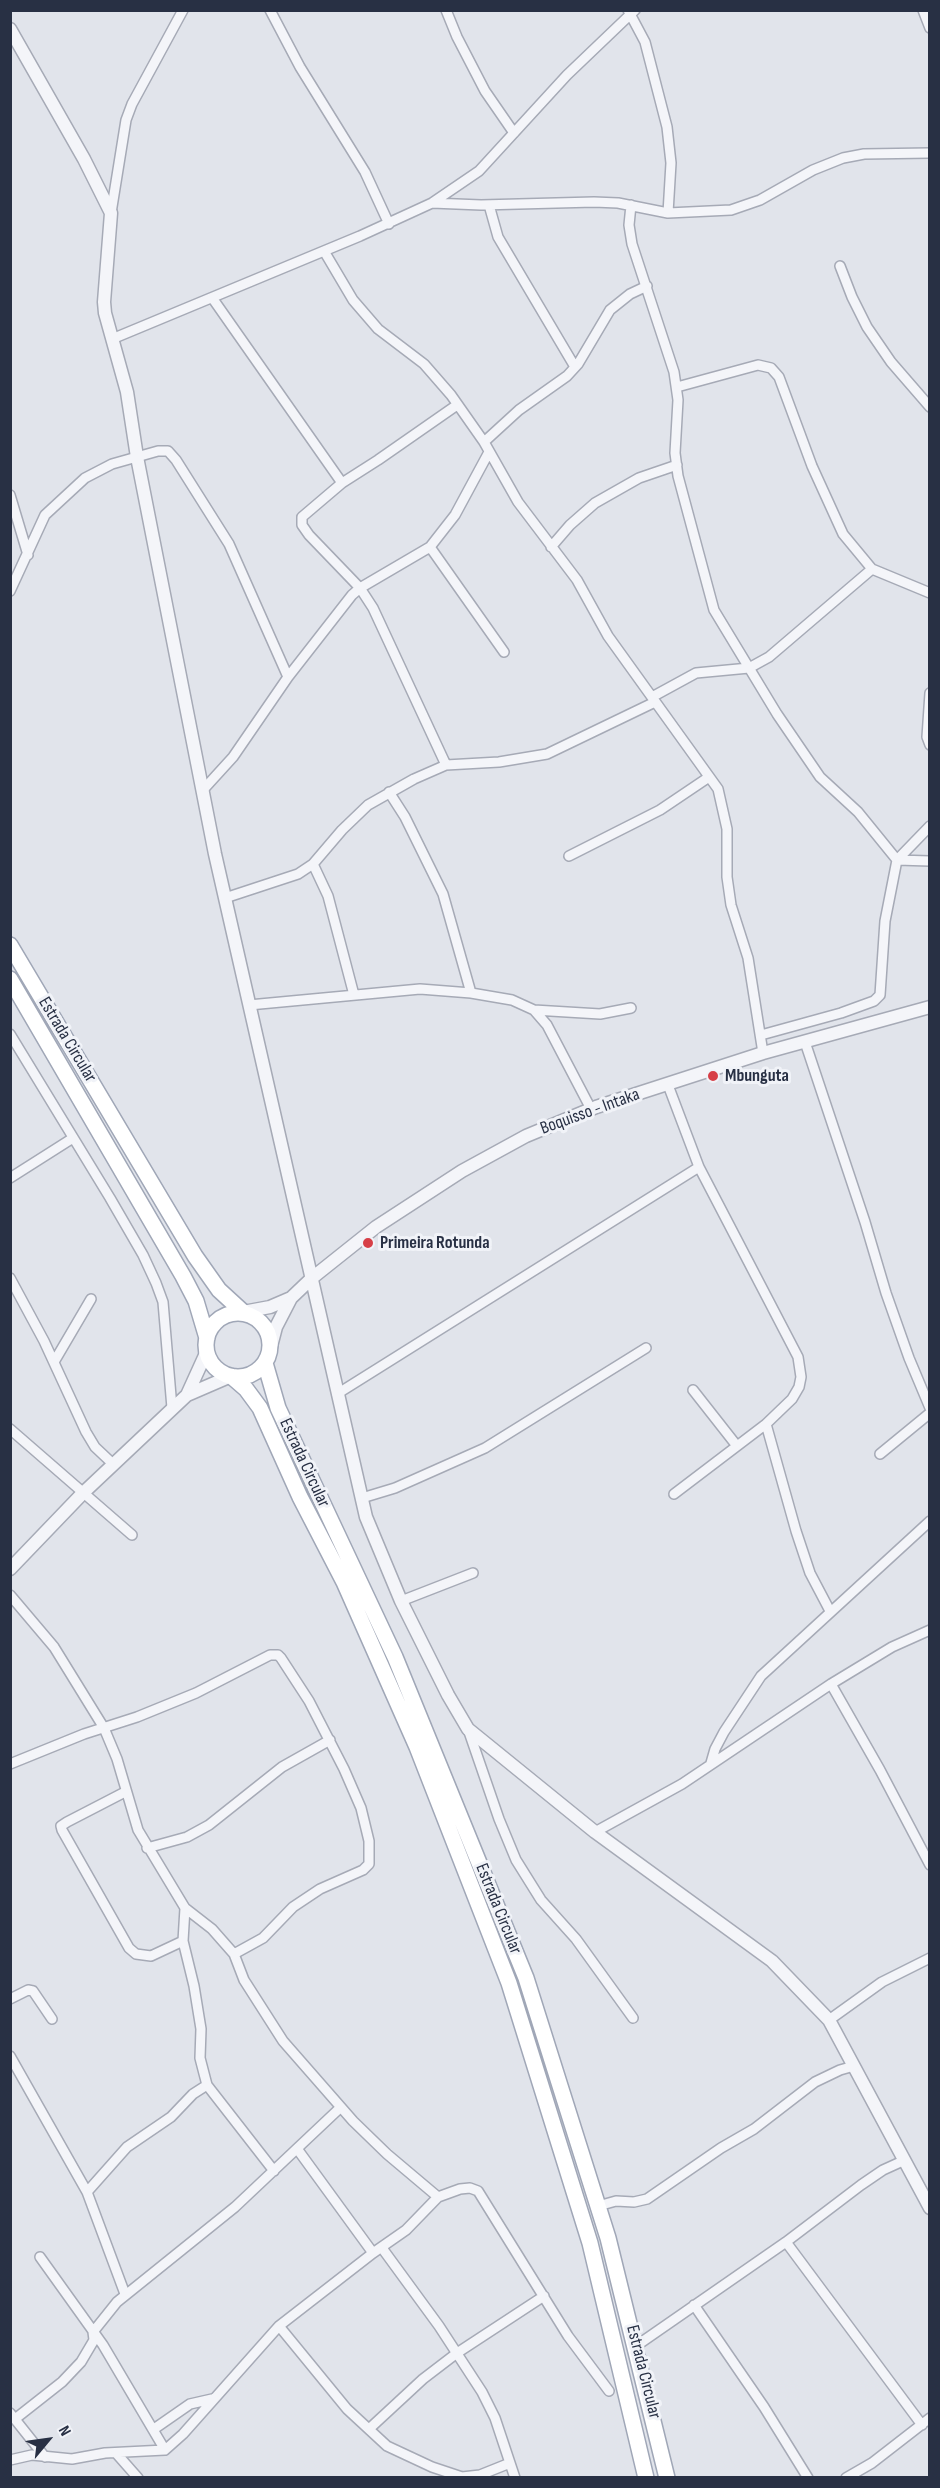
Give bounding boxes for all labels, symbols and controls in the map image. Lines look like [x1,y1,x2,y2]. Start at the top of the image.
street label: Estrada Circular [33,993,101,1087]
place label: Mbunguta [725,1065,789,1087]
marker: Mbunguta [706,1069,720,1083]
street label: Boquisso - Intaka [537,1084,643,1140]
place label: Primeira Rotunda [380,1232,490,1254]
marker: Primeira Rotunda [361,1236,375,1250]
street label: Estrada Circular [274,1415,334,1511]
street label: Estrada Circular [470,1861,526,1957]
street label: Estrada Circular [621,2323,665,2421]
north arrow [18,2410,78,2470]
text: N [54,2423,75,2439]

